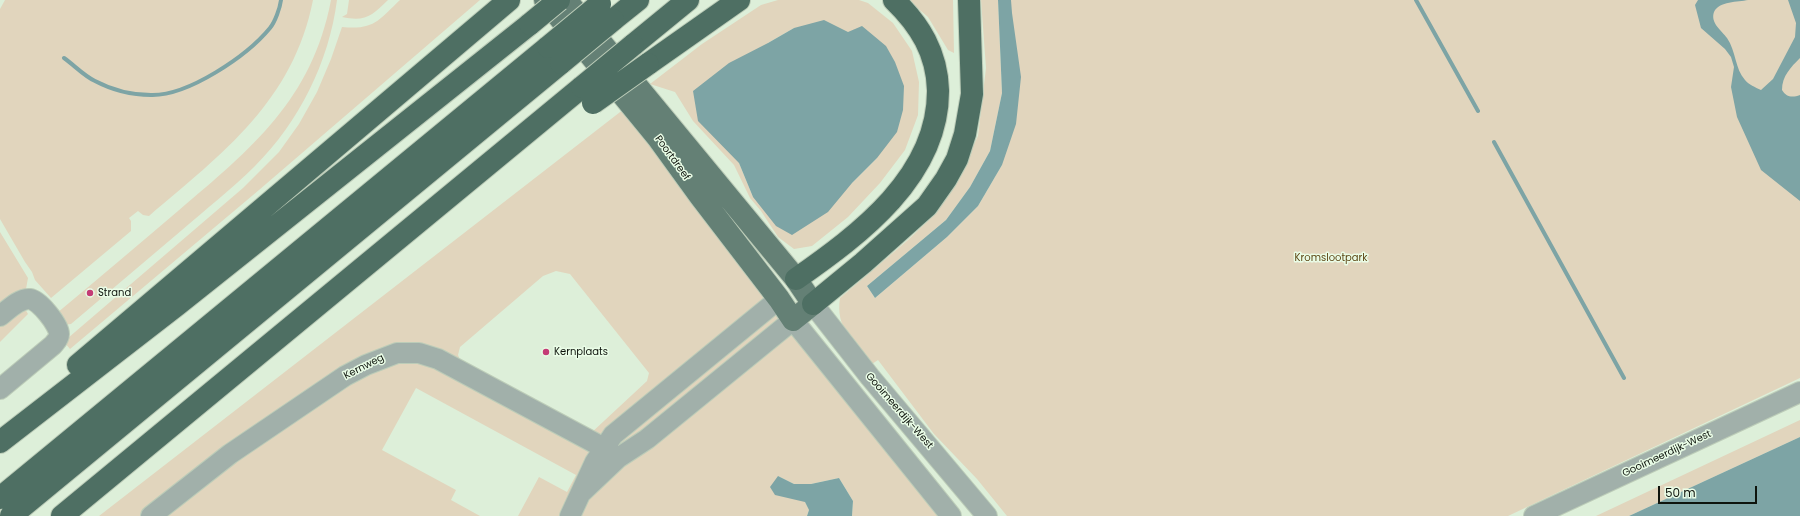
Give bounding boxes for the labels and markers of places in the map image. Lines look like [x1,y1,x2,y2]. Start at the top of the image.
place label: Strand [98,287,131,299]
marker: Strand [85,288,95,298]
place label: Kernplaats [554,346,608,358]
marker: Kernplaats [541,347,551,357]

